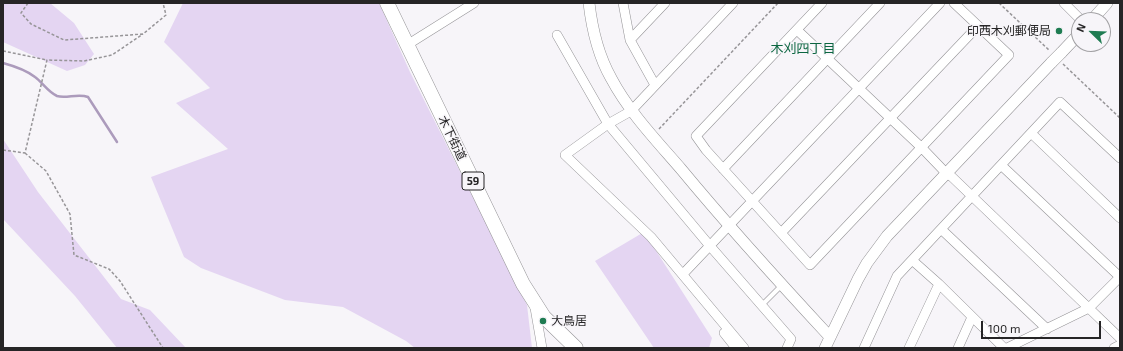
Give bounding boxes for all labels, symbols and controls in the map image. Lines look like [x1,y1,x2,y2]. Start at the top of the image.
north arrow [1071,12,1111,52]
text: N [1073,21,1088,34]
place label: 印西木刈郵便局 [967,24,1051,38]
marker: 印西木刈郵便局 [1054,26,1064,36]
district label: 木刈四丁目 [771,41,835,57]
street label: 木下街道 [435,113,469,163]
road number: 59 [462,172,484,190]
scale bar [983,313,1103,339]
place label: 大鳥居 [551,314,587,328]
marker: 大鳥居 [538,316,548,326]
text: 100 m [988,321,1020,335]

